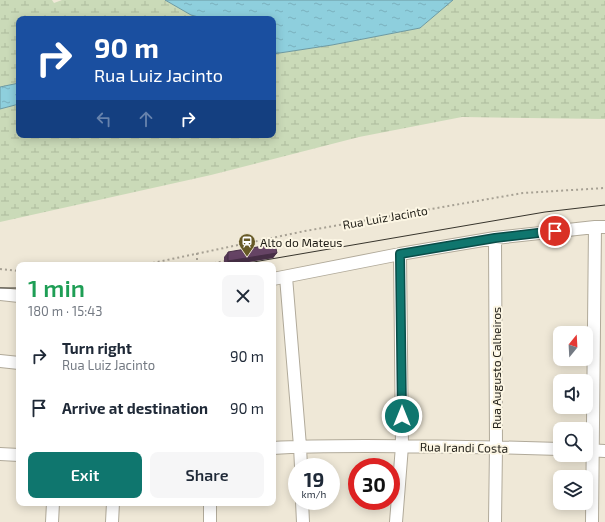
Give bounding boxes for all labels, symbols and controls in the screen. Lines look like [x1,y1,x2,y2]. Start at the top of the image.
text: 90 m [94,30,159,64]
icon: right [28,32,80,84]
text: Rua Luiz Jacinto [94,64,223,86]
icon: left [93,108,115,130]
icon: ahead [135,108,157,130]
icon: right [177,108,199,130]
street label: Rua Luiz Jacinto [341,203,429,231]
pin [538,214,572,248]
icon: arrive [544,220,566,242]
station icon: Alto do Mateus [237,232,257,257]
place label: Alto do Mateus [260,235,342,249]
text: 1 min [28,273,85,302]
button: close [222,275,264,317]
text: 180 m · 15:43 [28,303,103,319]
street label: Rua Augusto Calheiros [489,307,503,429]
north arrow [553,326,593,366]
map controls [553,326,593,510]
text: Turn right [62,339,132,357]
icon: right [28,345,50,367]
text: 90 m [230,347,264,365]
text: Rua Luiz Jacinto [62,357,155,373]
button: sound [553,374,593,414]
position arrow [381,395,423,437]
icon: arrive [28,397,50,419]
text: Arrive at destination [62,399,208,417]
text: 90 m [230,399,264,417]
button: search [553,422,593,462]
street label: Rua Irandi Costa [420,439,508,455]
button: Exit [28,452,142,498]
button: Share [150,452,264,498]
speed limit sign: 30 [348,458,400,510]
text: 19 [304,467,324,491]
button: layers [553,470,593,510]
text: km/h [302,488,326,500]

